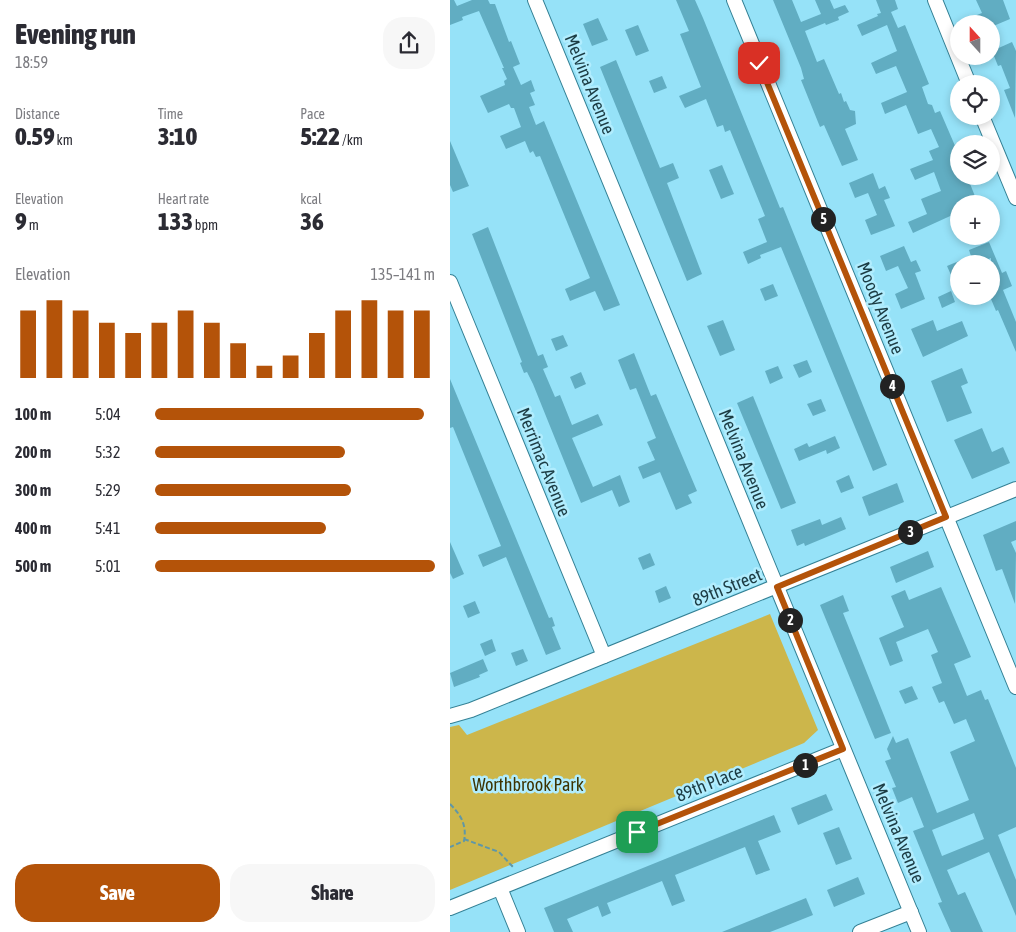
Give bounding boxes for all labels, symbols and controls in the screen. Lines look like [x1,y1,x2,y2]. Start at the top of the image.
north arrow [950,15,1000,65]
map controls [950,15,1000,305]
button: share [383,17,435,69]
text: Evening run [15,18,136,50]
street label: Melvina Avenue [560,31,620,137]
pin [738,42,780,84]
icon: check [745,49,773,77]
text: 18:59 [15,53,48,71]
button: locate [950,75,1000,125]
text: Distance [15,106,60,122]
text: Time [158,106,183,122]
text: Pace [300,106,325,122]
text: 0.59 [15,122,55,150]
text: 3:10 [158,122,197,150]
text: 5:22 [300,122,340,150]
text: km [55,132,73,148]
text: /km [340,132,363,148]
button: layers [950,135,1000,185]
text: Elevation [15,191,64,207]
text: Heart rate [158,191,209,207]
text: kcal [300,191,322,207]
button: + [950,195,1000,245]
pin: 5 [810,206,836,232]
text: 9 [15,207,27,235]
text: 133 [158,207,193,235]
text: 36 [300,207,324,235]
text: 5 [820,211,827,227]
text: m [27,217,39,233]
text: bpm [193,217,218,233]
button: − [950,255,1000,305]
street label: Moody Avenue [853,259,909,357]
text: Elevation [15,265,70,283]
text: 135–141 m [371,265,435,283]
pin: 4 [880,374,904,398]
text: 4 [889,378,896,394]
text: 100 m [15,405,51,423]
text: 5:04 [95,405,121,423]
street label: Merrimac Avenue [513,405,575,519]
street label: Melvina Avenue [714,406,774,512]
text: 200 m [15,443,51,461]
text: 5:32 [95,443,120,461]
text: 300 m [15,481,51,499]
text: 5:29 [95,481,120,499]
text: 400 m [15,519,51,537]
text: 5:41 [95,519,120,537]
pin: 3 [898,520,922,544]
text: 3 [907,524,914,540]
text: 500 m [15,557,51,575]
text: 5:01 [95,557,121,575]
street label: 89th Street [689,564,765,610]
pin: 2 [778,608,802,632]
text: 2 [787,612,794,628]
pin: 1 [792,752,818,778]
text: 1 [802,757,809,773]
street label: 89th Place [673,760,745,806]
park label: Worthbrook Park [472,774,584,795]
street label: Melvina Avenue [869,780,929,886]
pin [616,811,658,853]
icon: arrive [623,818,651,846]
button: Save [15,864,220,922]
button: Share [230,864,435,922]

